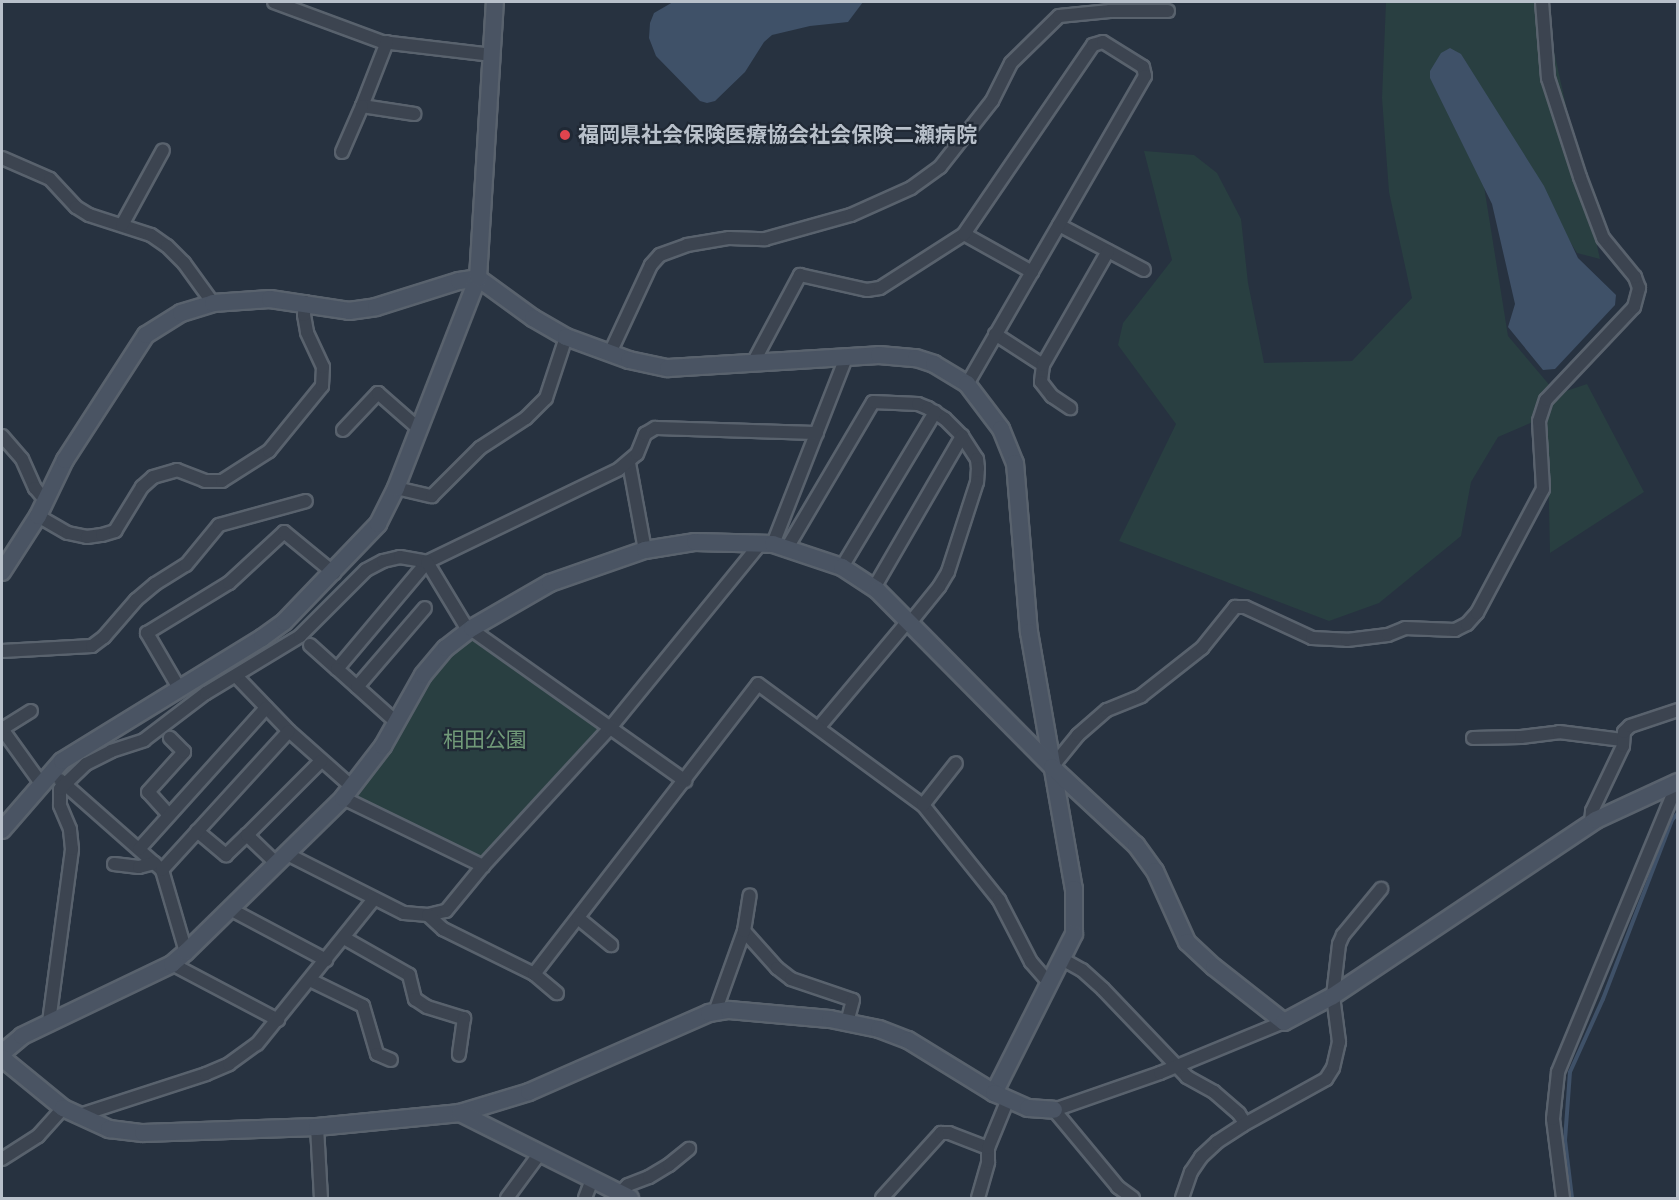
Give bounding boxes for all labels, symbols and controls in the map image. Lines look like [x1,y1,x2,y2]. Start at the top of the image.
place label: 福岡県社会保険医療協会社会保険二瀬病院 [578,122,977,148]
marker: 福岡県社会保険医療協会社会保険二瀬病院 [556,126,574,144]
park label: 相田公園 [443,727,527,753]

